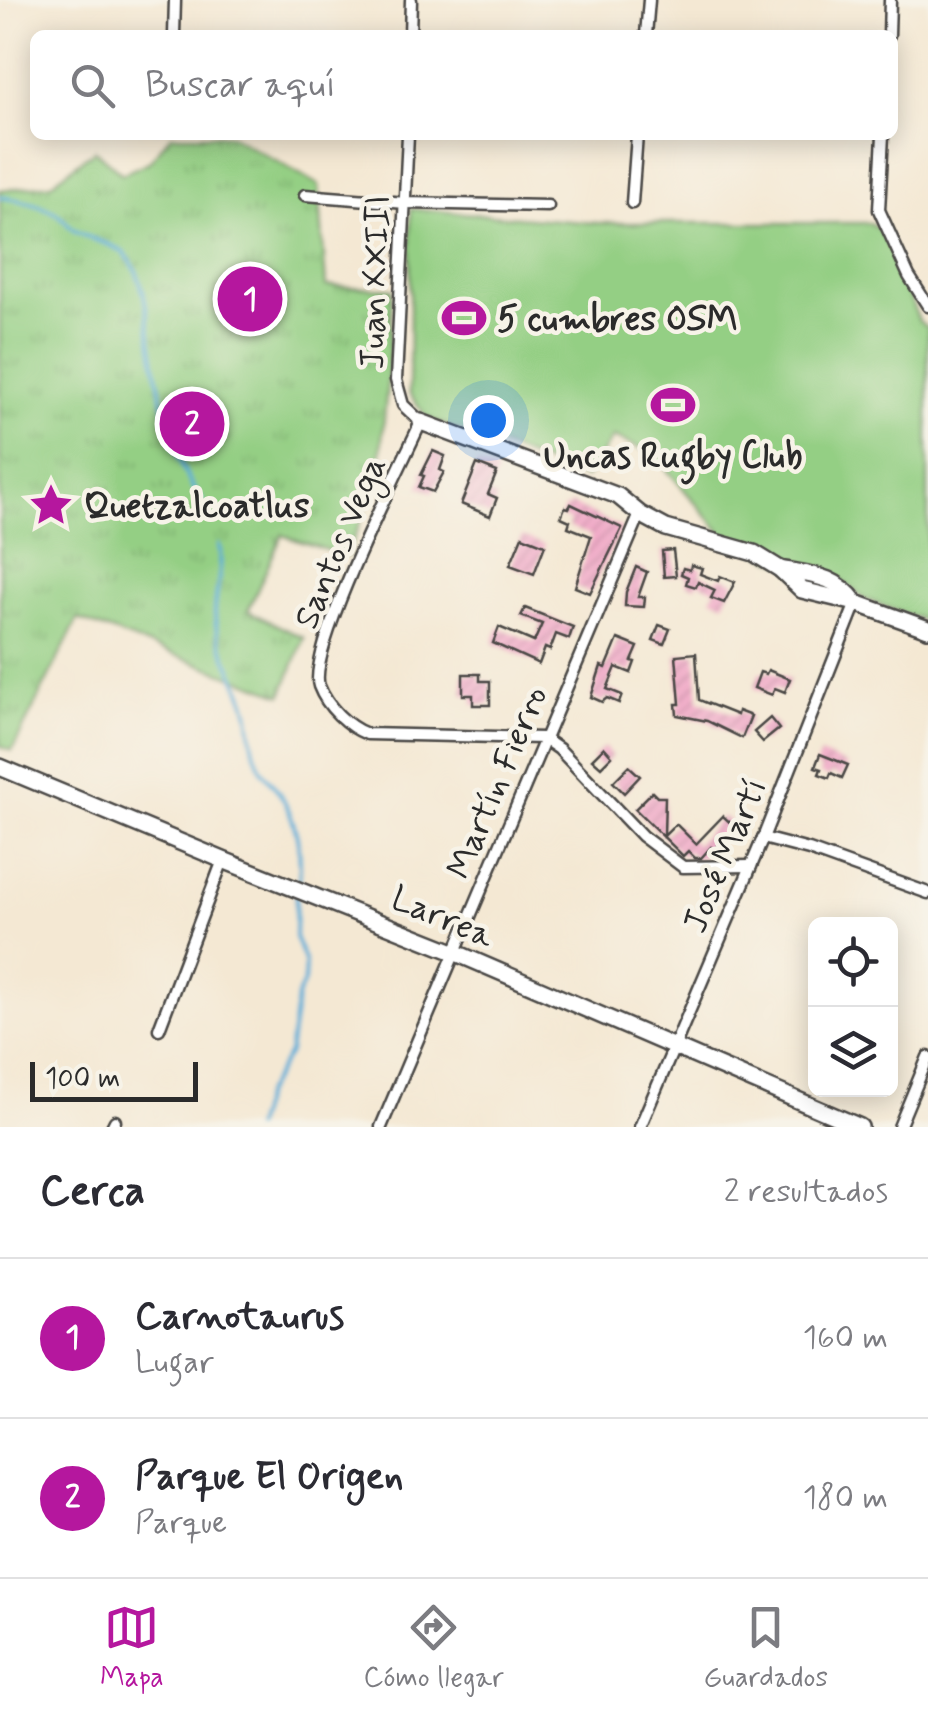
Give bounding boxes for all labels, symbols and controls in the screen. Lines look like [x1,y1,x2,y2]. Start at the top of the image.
search box [30,30,898,140]
icon: search [65,58,120,113]
text: Buscar aquí [145,61,336,110]
street label: Juan XXIII [350,194,402,370]
pin: 1 [218,262,282,336]
sports icon: 5 cumbres OSM [440,294,488,342]
place label: 5 cumbres OSM [497,297,737,343]
sports icon: Uncas Rugby Club [649,381,697,429]
pin: 2 [160,386,224,462]
your location [463,395,514,446]
place label: Uncas Rugby Club [544,434,802,485]
street label: Santos Vega [284,449,401,637]
place icon: Quetzalcoatlus [27,481,75,529]
place label: Quetzalcoatlus [84,484,310,530]
street label: Martín Fierro [437,680,559,886]
street label: José Martí [673,772,779,940]
street label: Larrea [384,876,501,960]
map controls [808,917,898,1097]
button: locate [808,917,898,1007]
button: layers [808,1007,898,1097]
scale bar [30,1057,198,1102]
text: 100 m [45,1061,120,1098]
text: Cerca [40,1165,145,1220]
text: 2 resultados [724,1171,888,1213]
text: Carnotaurus [135,1293,344,1342]
text: 1 [65,1317,80,1359]
text: 160 m [803,1317,888,1359]
text: Lugar [135,1342,214,1384]
text: Parque El Origen [135,1453,403,1502]
text: 2 [65,1477,80,1519]
text: 180 m [803,1477,888,1519]
text: Parque [135,1502,227,1544]
tab: Mapa [100,1600,164,1697]
tab: Cómo llegar [364,1600,504,1697]
tab: Guardados [704,1600,828,1697]

